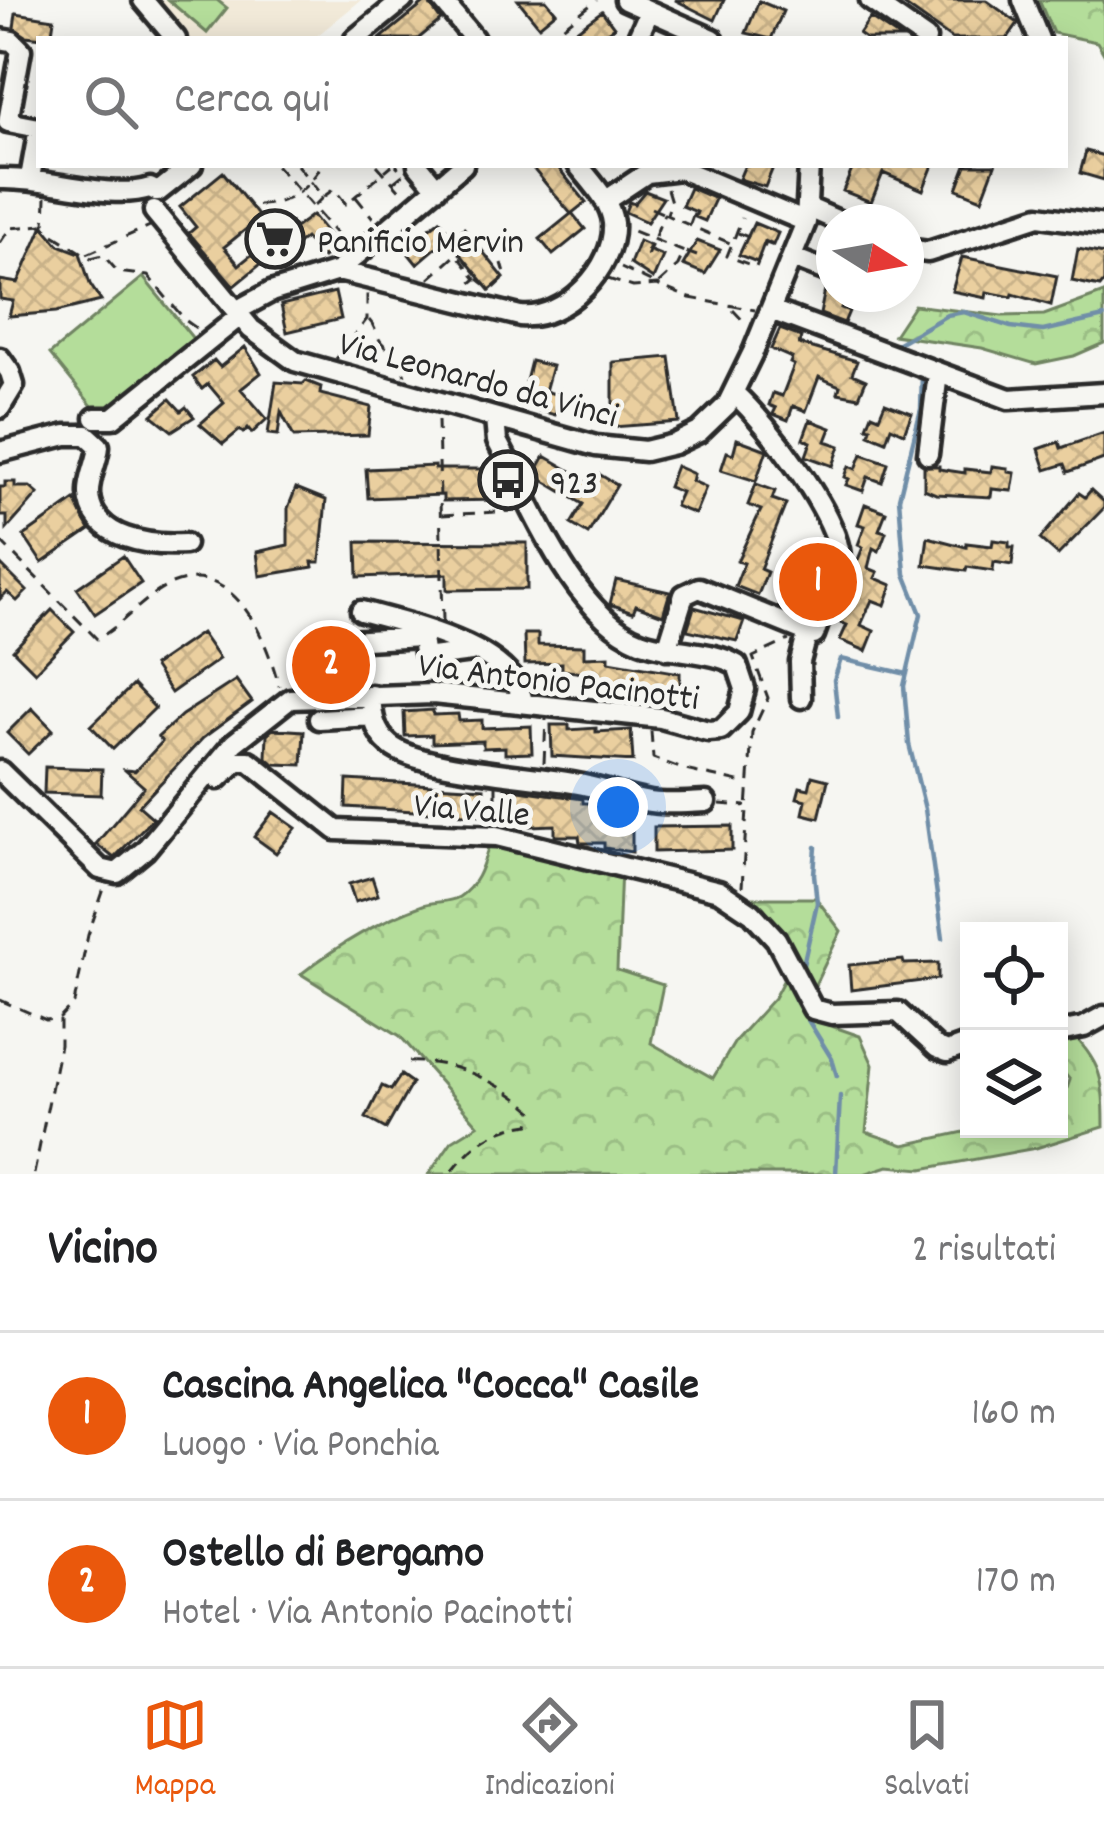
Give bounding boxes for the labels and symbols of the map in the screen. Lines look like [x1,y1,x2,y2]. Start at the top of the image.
north arrow [816,204,924,312]
supermarket icon: Panificio Mervin [244,208,306,270]
place label: Panificio Mervin [317,219,524,271]
street label: Via Leonardo da Vinci [332,321,623,445]
bus stop icon: 923 [477,449,539,511]
place label: 923 [550,460,598,512]
pin: 1 [779,537,857,627]
pin: 2 [292,620,370,710]
street label: Via Antonio Pacinotti [415,642,701,728]
your location [588,777,648,837]
street label: Via Valle [411,782,532,844]

